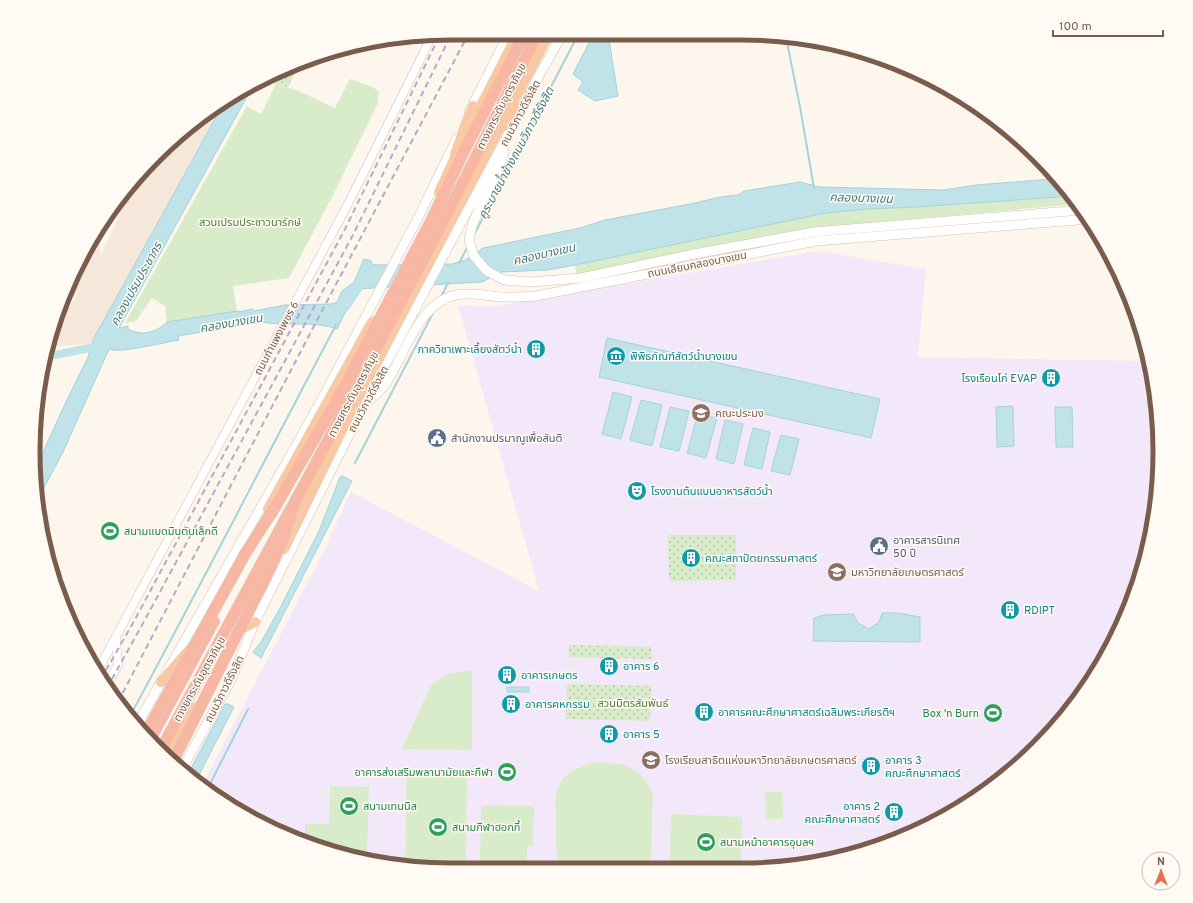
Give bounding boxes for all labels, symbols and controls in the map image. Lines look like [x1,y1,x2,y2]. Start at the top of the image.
scale bar [1053,12,1163,38]
text: 100 m [1059,19,1092,35]
street label: ทางยกระดับอุตราภิมุข [474,61,530,152]
street label: ถนนวิภาวดีรังสิต [497,78,544,149]
water label: คูระบายน้ำข้างถนนวิภาวดีรังสิต [474,83,559,222]
water label: คลองบางเขน [829,190,894,208]
park label: สวนเปรมประชาวนารักษ์ [199,216,301,230]
water label: คลองเปรมประชากร [107,239,167,329]
water label: คลองบางเขน [512,240,578,270]
street label: ถนนเลียบคลองบางเขน [646,248,748,281]
street label: ถนนกำแพงเพชร 6 [251,299,302,378]
water label: คลองบางเขน [199,310,264,337]
building icon: ภาควิชาเพาะเลี้ยงสัตว์น้ำ [525,338,547,360]
place label: ภาควิชาเพาะเลี้ยงสัตว์น้ำ [418,341,522,357]
museum icon: พิพิธภัณฑ์สัตว์น้ำบางเขน [605,345,627,367]
place label: พิพิธภัณฑ์สัตว์น้ำบางเขน [630,348,738,364]
street label: ทางยกระดับอุตราภิมุข [325,349,382,440]
street label: ถนนวิภาวดีรังสิต [345,364,392,435]
building icon: โรงเรือนไก่ EVAP [1040,367,1062,389]
place label: โรงเรือนไก่ EVAP [962,372,1037,386]
school or university icon: คณะประมง [690,402,712,424]
place label: คณะประมง [715,407,764,421]
public building icon: สำนักงานปรมาณูเพื่อสันติ [426,427,448,449]
place label: สำนักงานปรมาณูเพื่อสันติ [451,430,562,446]
theatre icon: โรงงานต้นแบบอาหารสัตว์น้ำ [626,480,648,502]
place label: โรงงานต้นแบบอาหารสัตว์น้ำ [651,483,773,499]
sports icon: สนามแบดมินตันเล็กดี [99,520,121,542]
place label: สนามแบดมินตันเล็กดี [124,525,218,539]
place label: อาคารสารนิเทศ 50 ปี [893,534,960,561]
public building icon: อาคารสารนิเทศ 50 ปี [868,535,890,557]
building icon: คณะสถาปัตยกรรมศาสตร์ [680,547,702,569]
place label: คณะสถาปัตยกรรมศาสตร์ [705,552,818,566]
school or university icon: มหาวิทยาลัยเกษตรศาสตร์ [826,561,848,583]
place label: มหาวิทยาลัยเกษตรศาสตร์ [851,566,964,580]
building icon: RDIPT [999,599,1021,621]
place label: RDIPT [1024,604,1055,618]
street label: ทางยกระดับอุตราภิมุข [171,634,229,725]
street label: ถนนวิภาวดีรังสิต [202,654,248,725]
building icon: อาคาร 6 [598,655,620,677]
place label: อาคาร 6 [623,660,660,674]
building icon: อาคารเกษตร [496,664,518,686]
place label: อาคารเกษตร [521,669,578,683]
building icon: อาคารคหกรรม [500,693,522,715]
park label: สวนมิตรสัมพันธ์ [598,697,669,711]
place label: อาคารคหกรรม [525,698,590,712]
building icon: อาคารคณะศึกษาศาสตร์เฉลิมพระเกียรติฯ [693,701,715,723]
sports icon: Box 'n Burn [982,702,1004,724]
place label: อาคารคณะศึกษาศาสตร์เฉลิมพระเกียรติฯ [718,706,895,720]
place label: Box 'n Burn [922,707,979,721]
building icon: อาคาร 5 [598,723,620,745]
place label: อาคาร 5 [623,728,660,742]
school or university icon: โรงเรียนสาธิตแห่งมหาวิทยาลัยเกษตรศาสตร์ [640,749,662,771]
place label: โรงเรียนสาธิตแห่งมหาวิทยาลัยเกษตรศาสตร์ [665,754,857,768]
place label: อาคาร 3 คณะศึกษาศาสตร์ [885,754,961,781]
building icon: อาคาร 3 คณะศึกษาศาสตร์ [860,755,882,777]
sports icon: อาคารส่งเสริมพลานามัยและกีฬา [496,761,518,783]
place label: อาคารส่งเสริมพลานามัยและกีฬา [354,766,493,780]
sports icon: สนามเทนนิส [338,795,360,817]
place label: สนามเทนนิส [363,800,417,814]
place label: อาคาร 2 คณะศึกษาศาสตร์ [804,800,881,827]
building icon: อาคาร 2 คณะศึกษาศาสตร์ [883,801,905,823]
sports icon: สนามกีฬาฮอกกี้ [427,816,449,838]
place label: สนามกีฬาฮอกกี้ [452,819,520,835]
sports icon: สนามหน้าอาคารอุบลฯ [695,831,717,853]
place label: สนามหน้าอาคารอุบลฯ [720,836,814,850]
north arrow [1141,851,1181,891]
text: N [1157,855,1165,869]

